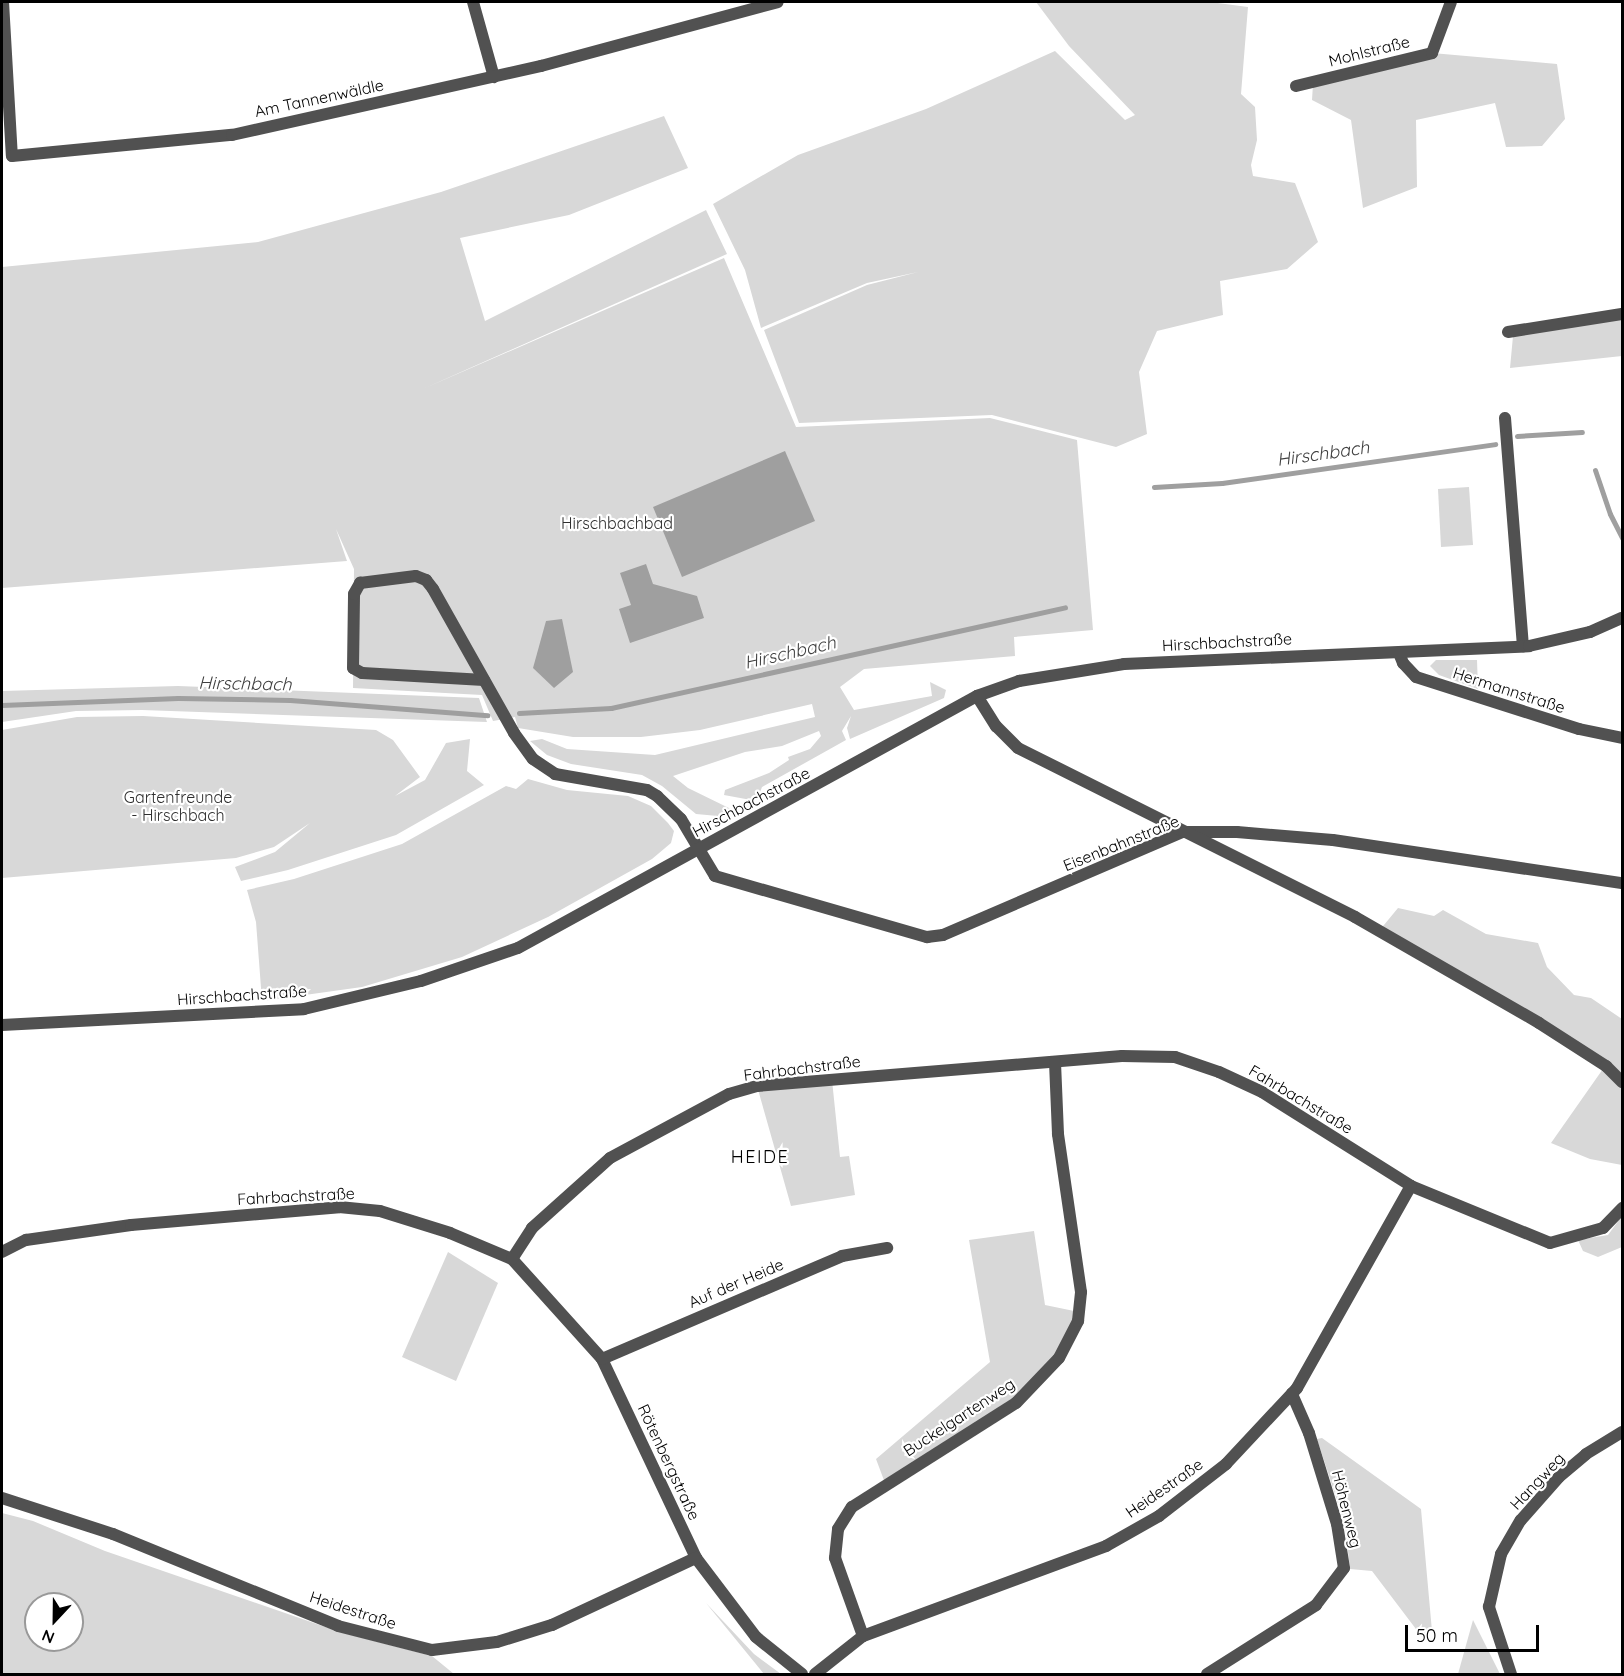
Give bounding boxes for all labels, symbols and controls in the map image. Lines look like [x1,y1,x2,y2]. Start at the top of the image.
street label: Mohlstraße [1326,32,1412,70]
street label: Am Tannenwäldle [253,75,385,121]
water label: Hirschbach [1275,437,1371,471]
park label: Hirschbachbad [561,513,673,533]
street label: Hirschbachstraße [1162,629,1292,655]
water label: Hirschbach [742,632,838,674]
street label: Hermannstraße [1450,663,1568,717]
water label: Hirschbach [198,672,292,696]
street label: Hirschbachstraße [689,763,813,841]
park label: Gartenfreunde - Hirschbach [124,787,232,825]
street label: Eisenbahnstraße [1060,811,1182,875]
street label: Hirschbachstraße [176,981,308,1009]
street label: Fahrbachstraße [742,1051,862,1085]
street label: Fahrbachstraße [1246,1060,1356,1138]
district label: HEIDE [731,1146,789,1168]
street label: Fahrbachstraße [237,1183,355,1209]
street label: Auf der Heide [686,1254,786,1312]
street label: Buckelgartenweg [900,1374,1018,1460]
street label: Rötenbergstraße [634,1401,704,1523]
street label: Hangweg [1506,1448,1568,1514]
street label: Heidestraße [1122,1454,1206,1522]
street label: Höhenweg [1328,1468,1366,1550]
street label: Heidestraße [307,1587,399,1633]
north arrow [24,1592,84,1652]
scale bar [1408,1613,1542,1651]
text: 50 m [1416,1624,1458,1647]
text: N [39,1625,57,1648]

